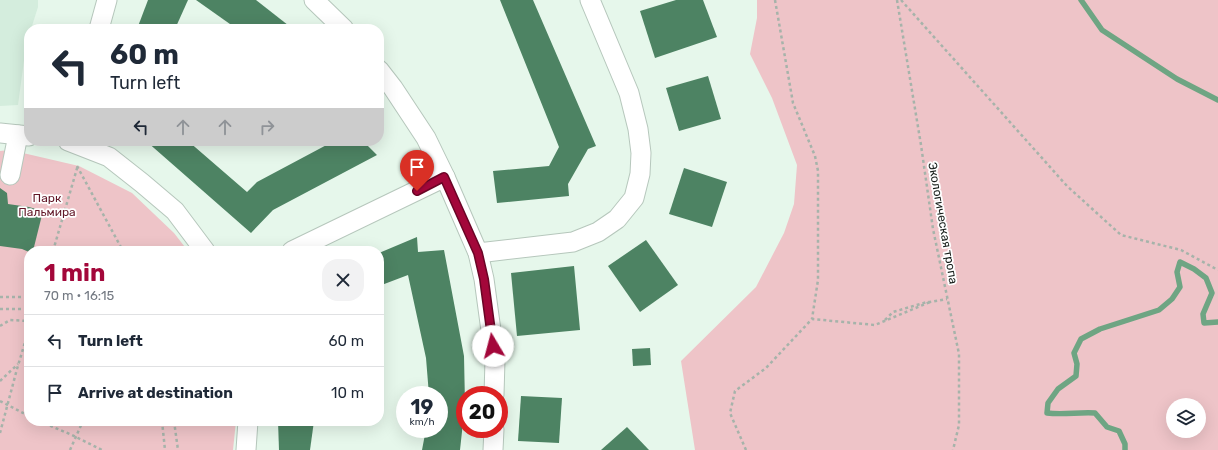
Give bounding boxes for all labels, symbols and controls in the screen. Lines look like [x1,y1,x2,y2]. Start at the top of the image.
text: 60 m [110,38,179,71]
icon: left [44,40,96,92]
text: Turn left [110,72,180,94]
icon: left [130,116,152,138]
icon: ahead [172,116,194,138]
icon: ahead [214,116,236,138]
icon: right [256,116,278,138]
pin [400,150,434,191]
icon: arrive [406,156,428,178]
street label: Экологическая тропа [925,161,961,285]
park label: Парк Пальмира [18,191,76,219]
text: 1 min [44,259,105,287]
button: close [322,259,364,301]
text: 70 m · 16:15 [44,288,114,303]
position arrow [472,325,514,367]
icon: left [44,330,66,352]
text: Turn left [78,332,143,350]
text: 60 m [328,332,364,350]
icon: arrive [44,382,66,404]
text: Arrive at destination [78,384,233,402]
text: 10 m [331,384,364,402]
speed limit sign: 20 [456,386,508,438]
text: 19 [411,395,433,419]
map controls [1166,398,1206,438]
button: layers [1166,398,1206,438]
text: km/h [410,416,434,428]

